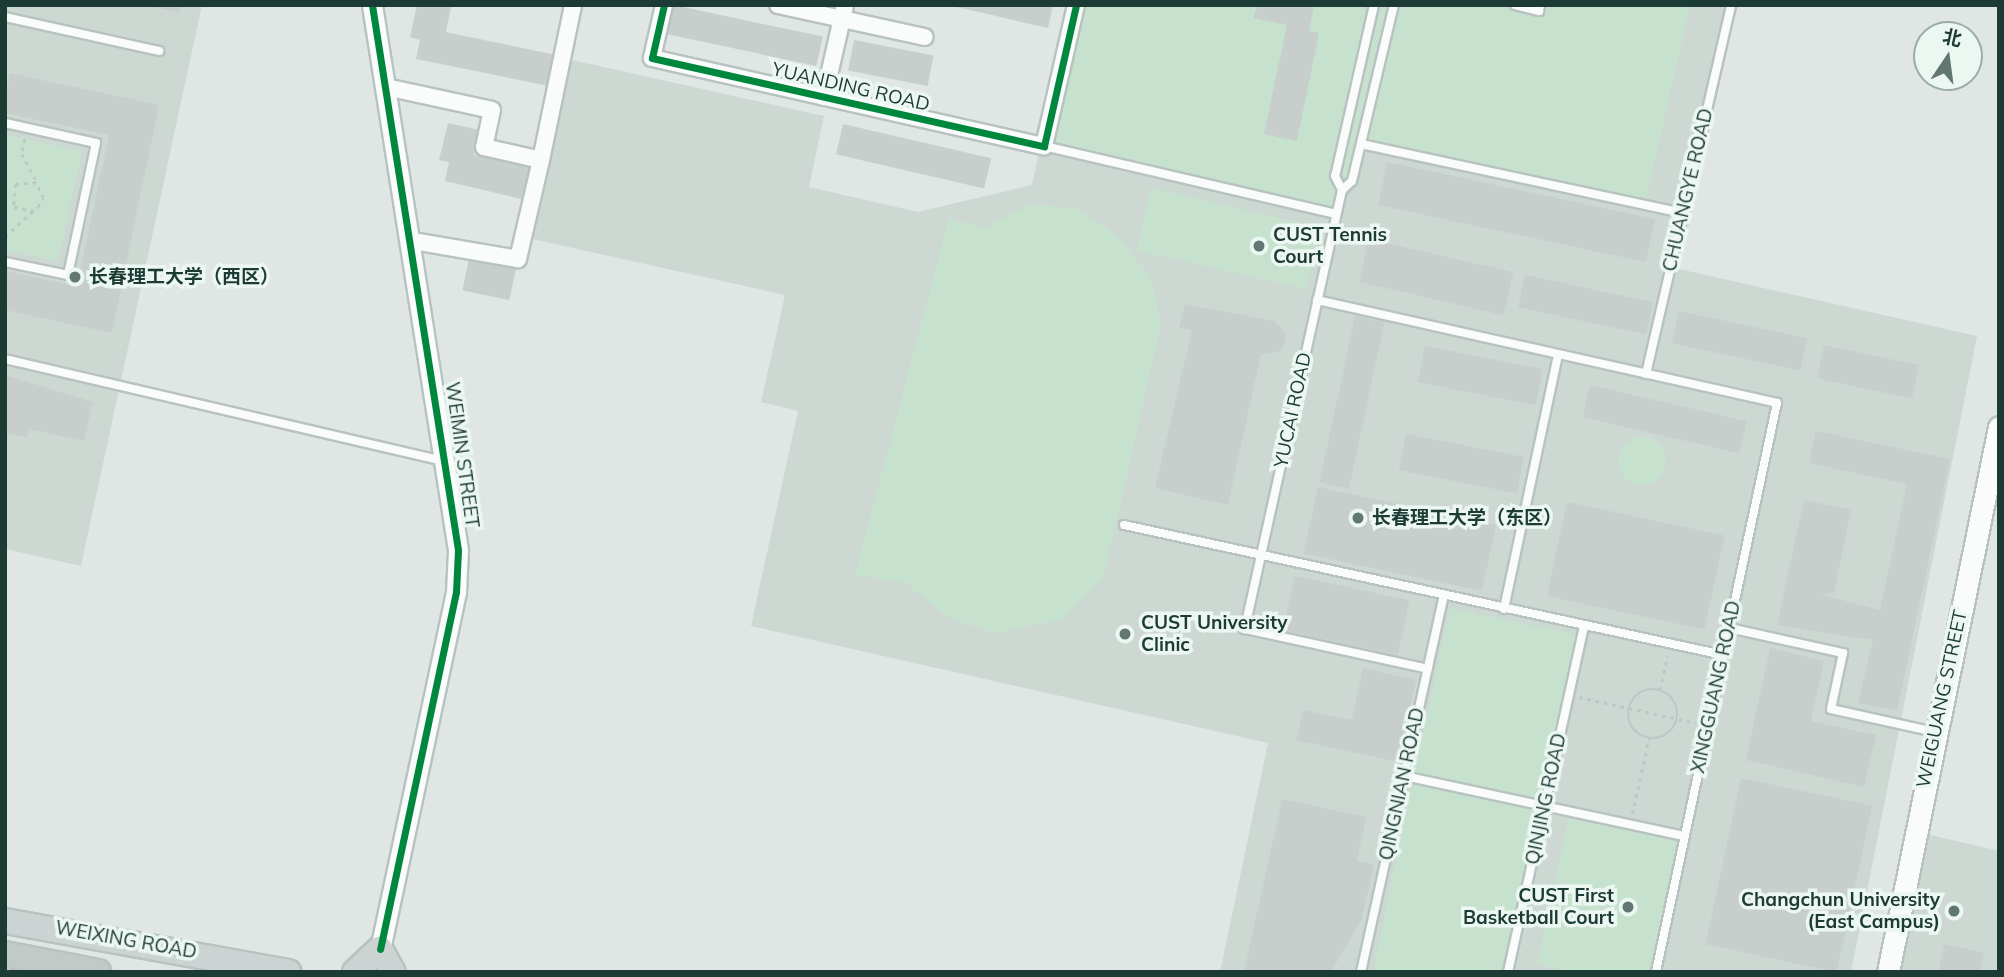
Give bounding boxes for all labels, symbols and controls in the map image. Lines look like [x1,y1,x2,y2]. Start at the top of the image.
north arrow [1913,21,1983,91]
text: 北 [1940,24,1964,51]
street label: YUANDING ROAD [770,58,932,116]
street label: CHUANGYE ROAD [1658,106,1718,274]
place label: CUST Tennis Court [1273,224,1387,268]
marker: CUST Tennis Court [1251,238,1267,254]
place label: 长春理工大学（西区） [89,266,279,288]
marker: 长春理工大学（西区） [67,269,83,285]
street label: YUCAI ROAD [1270,350,1316,470]
street label: WEIMIN STREET [440,380,484,530]
place label: 长春理工大学（东区） [1372,507,1562,529]
marker: 长春理工大学（东区） [1350,510,1366,526]
street label: XINGGUANG ROAD [1687,599,1745,775]
street label: WEIGUANG STREET [1912,608,1972,790]
place label: CUST University Clinic [1141,612,1288,656]
marker: CUST University Clinic [1115,624,1135,644]
street label: QINGNIAN ROAD [1375,706,1429,862]
street label: QINJING ROAD [1521,731,1571,867]
place label: CUST First Basketball Court [1463,885,1614,929]
place label: Changchun University (East Campus) [1741,889,1940,933]
marker: CUST First Basketball Court [1620,899,1636,915]
marker: Changchun University (East Campus) [1946,903,1962,919]
street label: WEIXING ROAD [54,916,198,964]

